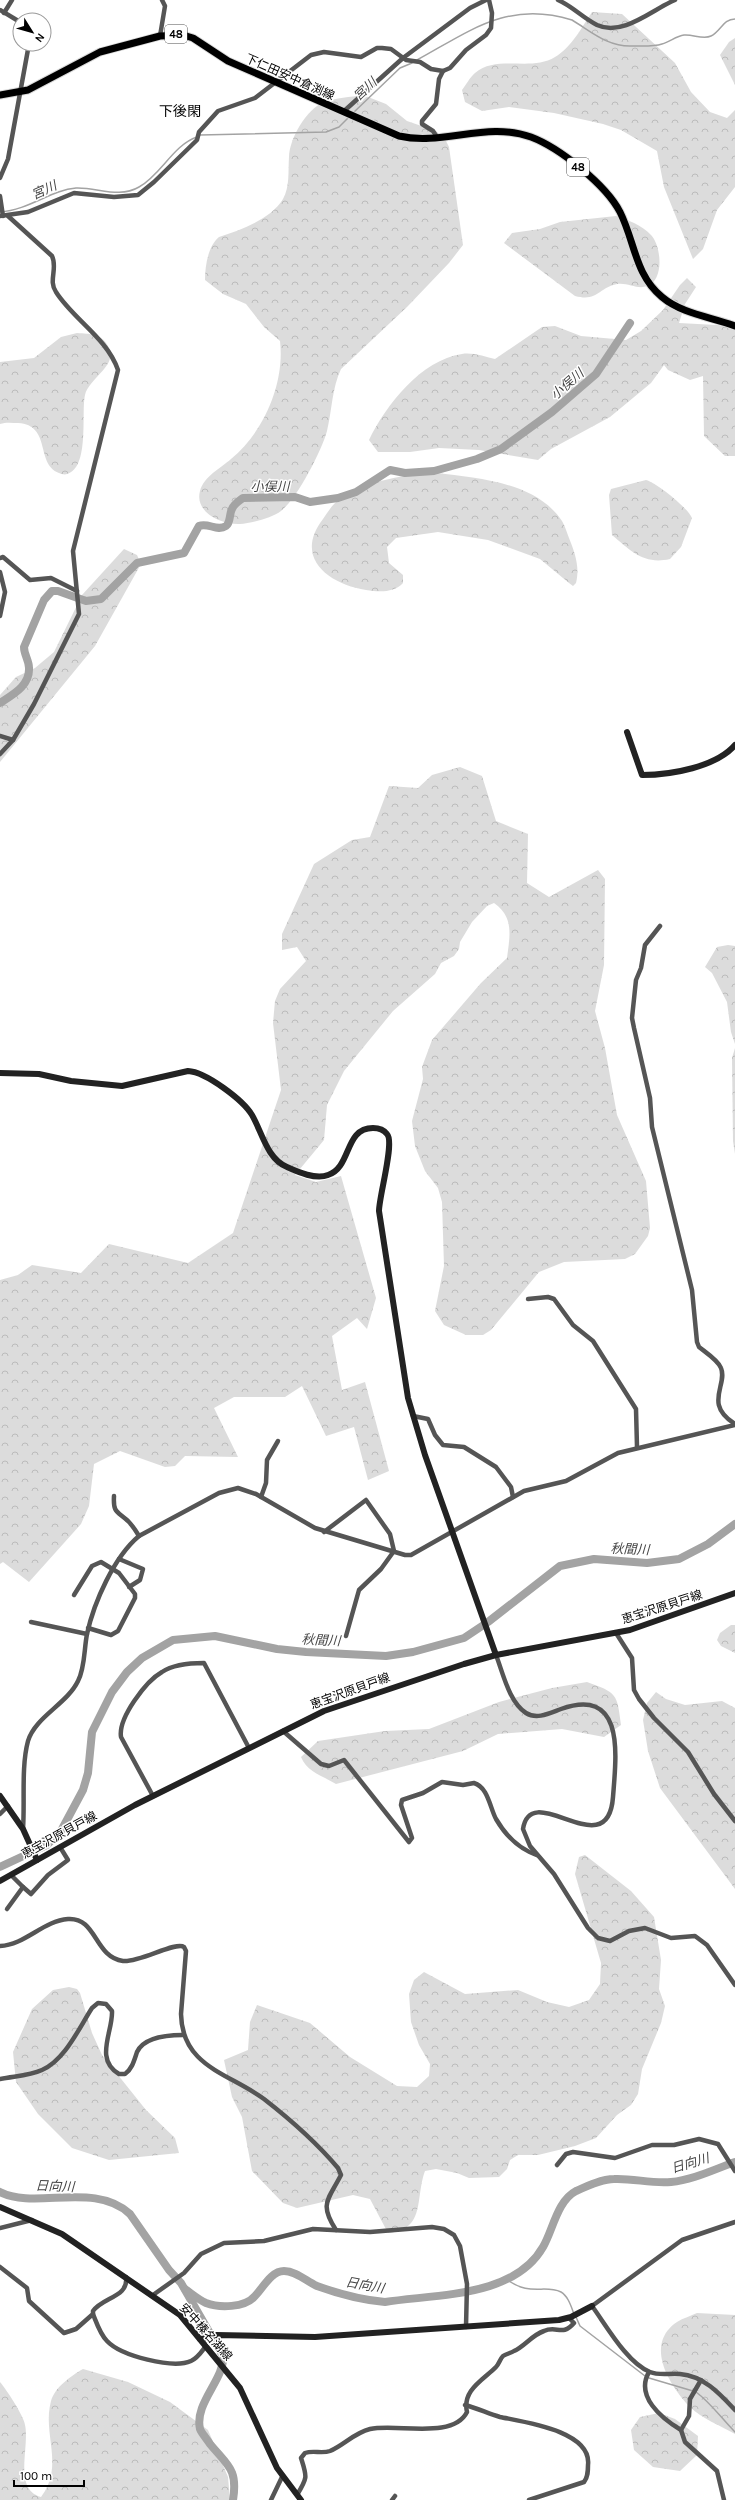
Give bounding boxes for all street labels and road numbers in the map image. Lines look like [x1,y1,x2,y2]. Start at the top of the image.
road number: 48 [165,25,187,43]
street label: 下仁田安中倉渕線 [243,51,337,103]
road number: 48 [567,158,589,176]
street label: 恵宝沢原貝戸線 [620,1587,704,1627]
street label: 恵宝沢原貝戸線 [308,1670,392,1712]
street label: 恵宝沢原貝戸線 [19,1809,99,1861]
street label: 安中榛名湖線 [177,2301,235,2363]

